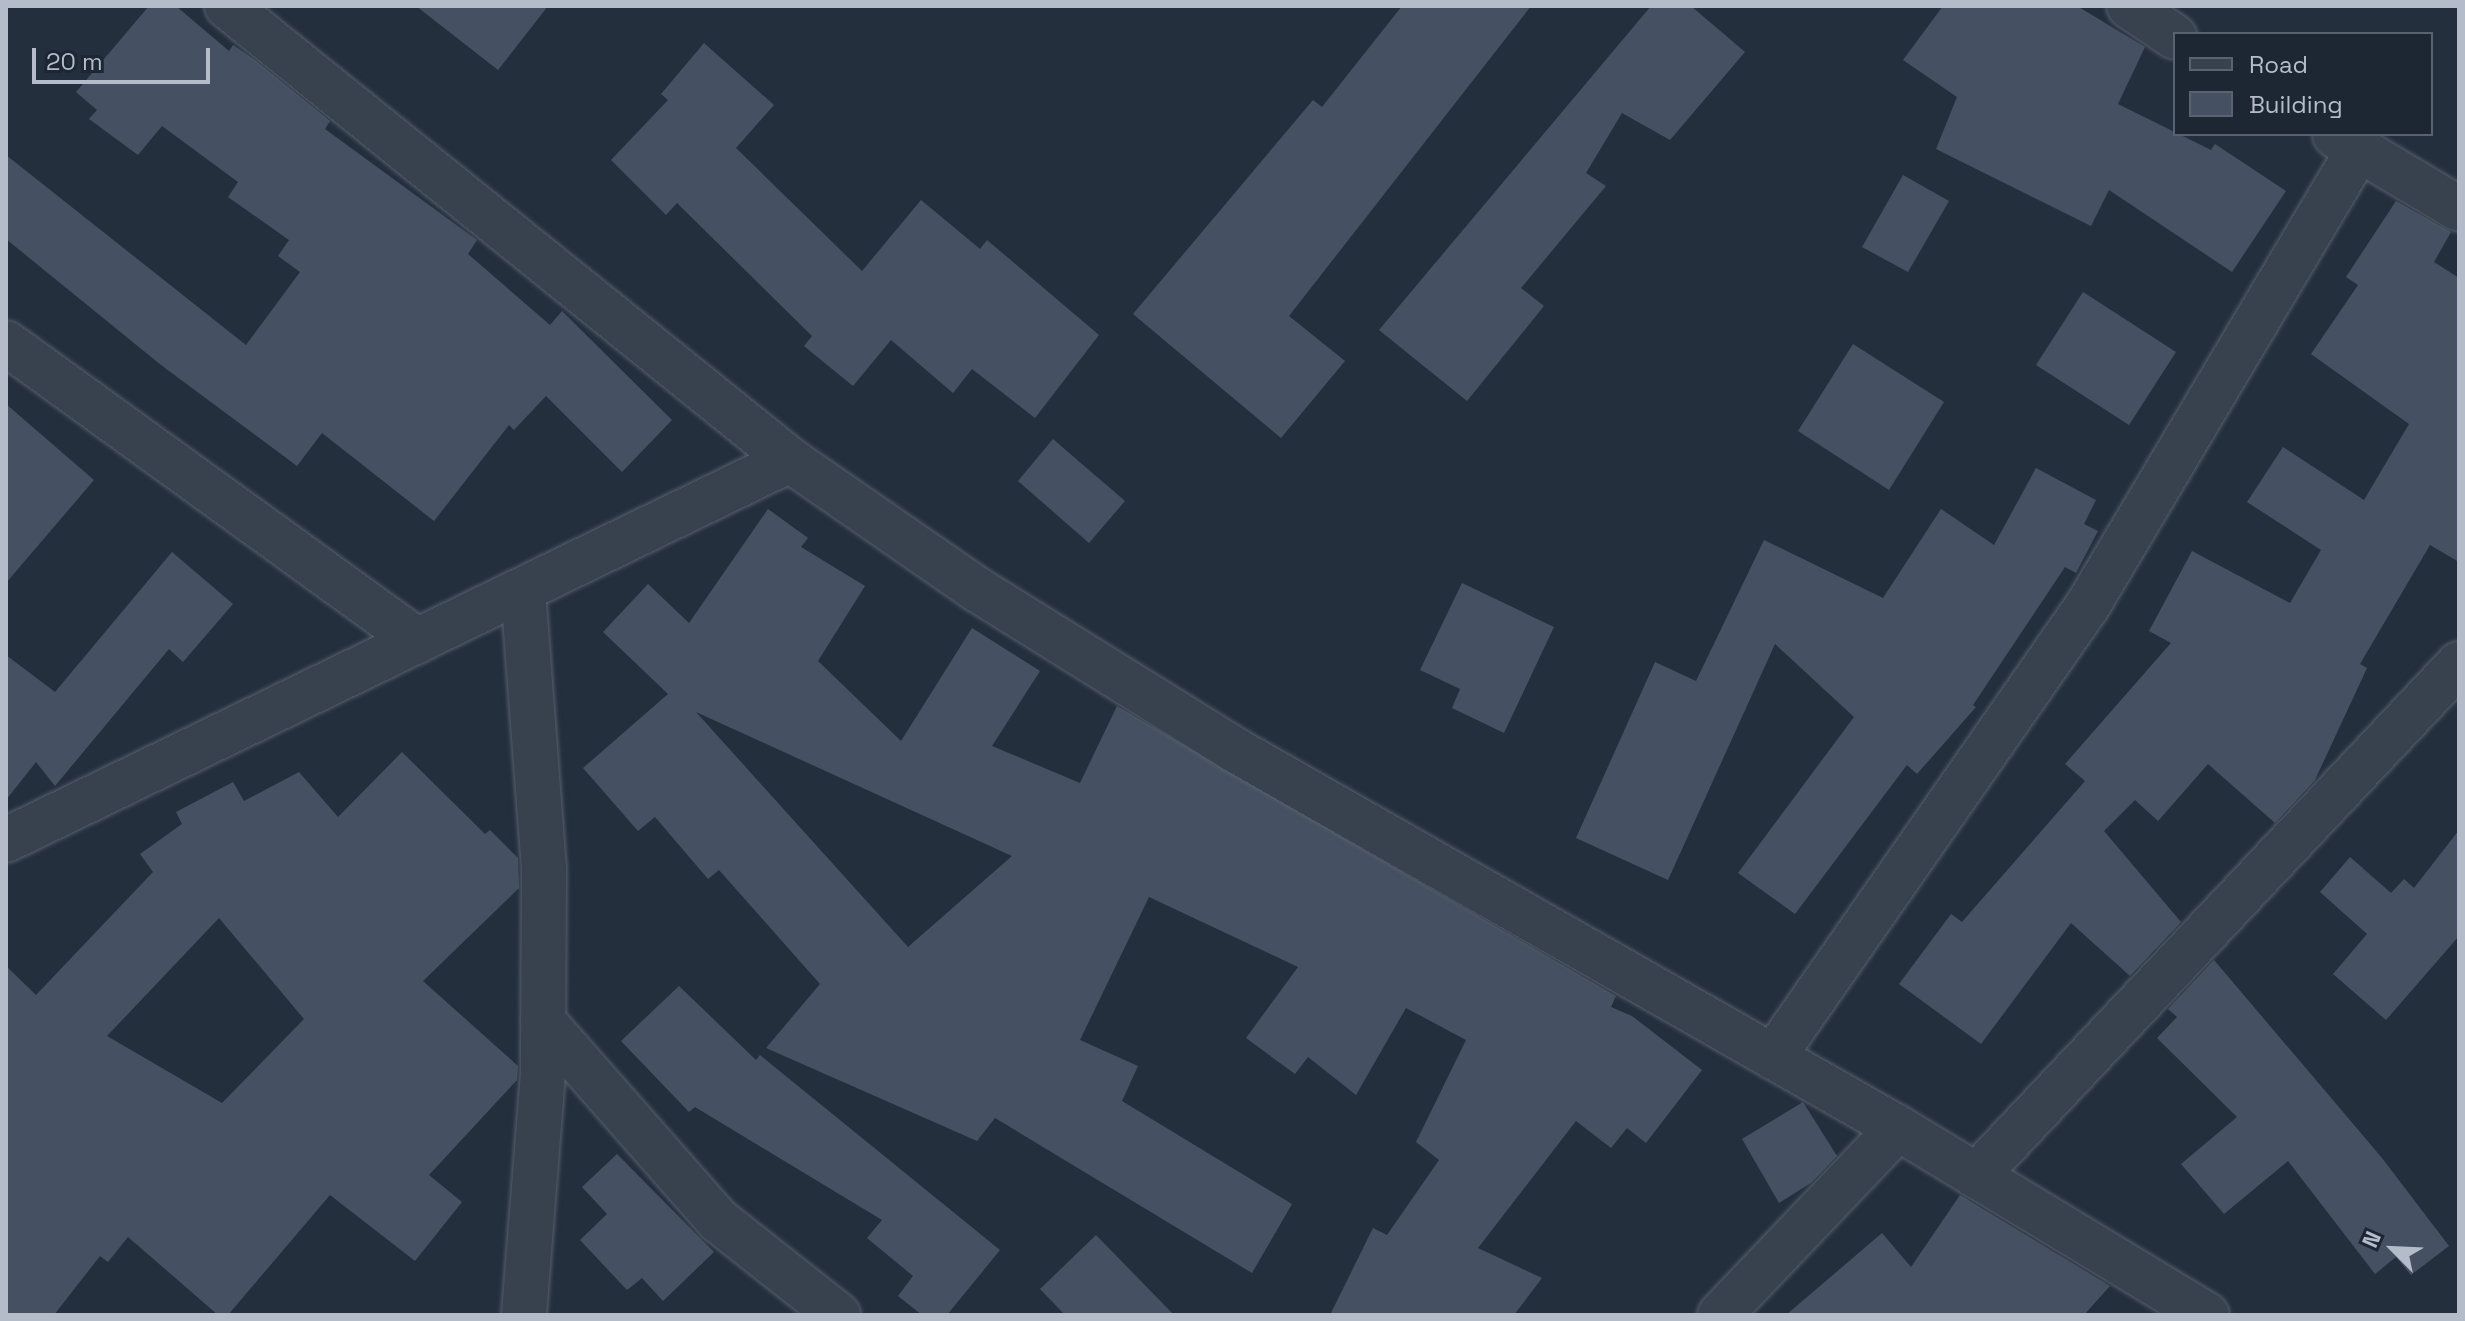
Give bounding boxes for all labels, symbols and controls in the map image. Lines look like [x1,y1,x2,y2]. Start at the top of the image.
scale bar [36,32,214,82]
legend [2173,32,2433,136]
text: 20 m [46,46,103,77]
text: Road [2249,49,2308,80]
text: Building [2249,89,2343,120]
north arrow [2353,1209,2433,1289]
text: N [2355,1227,2387,1252]

